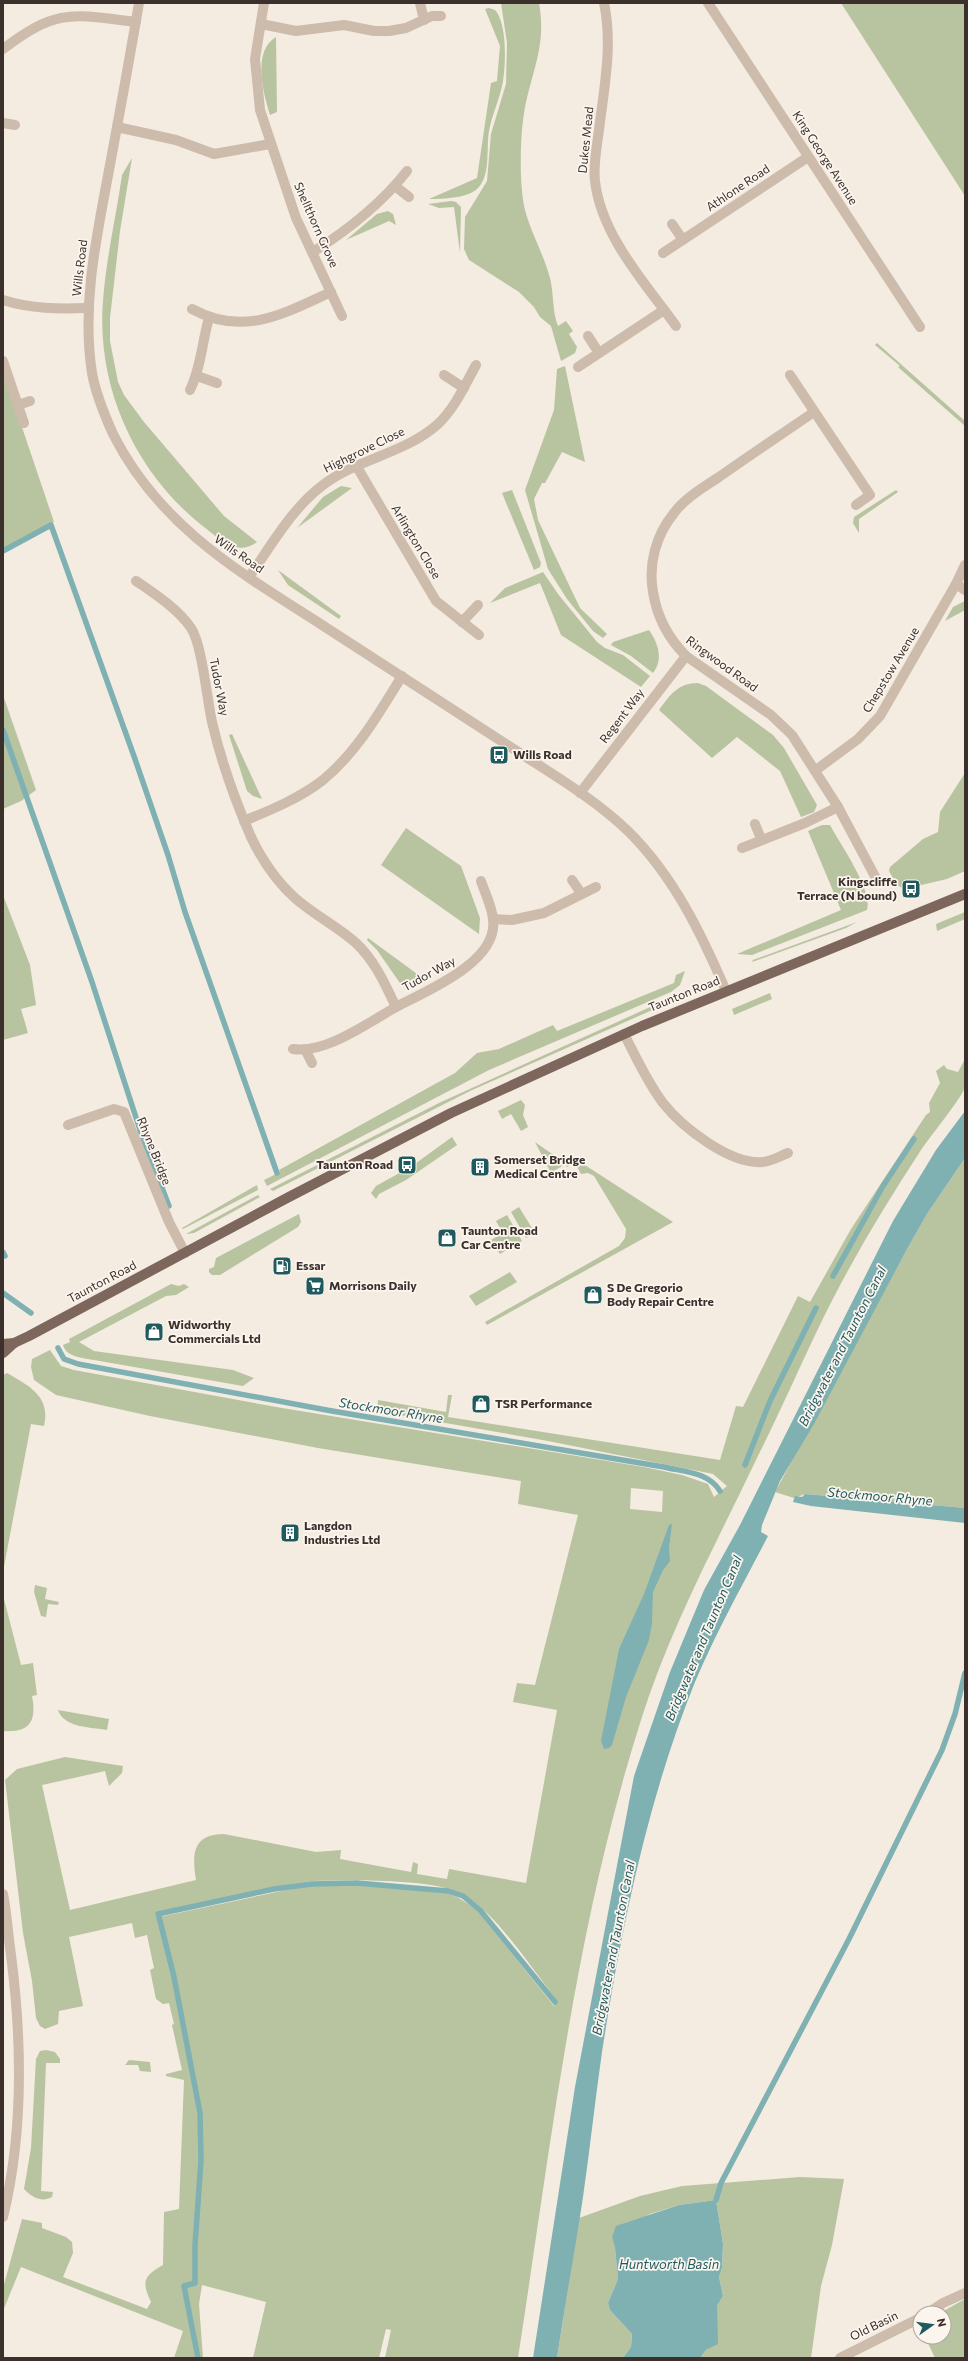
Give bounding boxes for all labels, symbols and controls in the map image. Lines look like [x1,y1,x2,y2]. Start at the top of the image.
street label: Dukes Mead [575,106,595,174]
street label: King George Avenue [790,108,861,207]
street label: Athlone Road [703,161,772,213]
street label: Shellthorn Grove [292,180,342,269]
street label: Wills Road [69,239,89,297]
street label: Highgrove Close [321,423,406,475]
street label: Arlington Close [389,502,444,581]
street label: Wills Road [212,531,267,575]
street label: Chepstow Avenue [859,624,921,715]
street label: Ringwood Road [684,632,761,694]
street label: Tudor Way [208,657,232,717]
street label: Regent Way [596,685,646,745]
bus stop icon: Wills Road [488,744,510,766]
place label: Wills Road [513,747,572,761]
place label: Kingscliffe Terrace (N bound) [797,874,897,902]
bus stop icon: Kingscliffe Terrace (N bound) [900,878,922,900]
street label: Tudor Way [400,953,458,993]
street label: Taunton Road [646,972,721,1014]
street label: Rhyne Bridge [135,1115,175,1187]
place label: Somerset Bridge Medical Centre [494,1152,585,1180]
bus stop icon: Taunton Road [396,1154,418,1176]
building icon: Somerset Bridge Medical Centre [469,1156,491,1178]
place label: Taunton Road [316,1157,393,1171]
place label: Taunton Road Car Centre [461,1223,538,1251]
shop icon: Taunton Road Car Centre [436,1227,458,1249]
fuel station icon: Essar [271,1255,293,1277]
street label: Taunton Road [65,1257,138,1305]
place label: Essar [296,1258,326,1272]
water label: Bridgwater and Taunton Canal [795,1263,890,1429]
supermarket icon: Morrisons Daily [304,1275,326,1297]
place label: Morrisons Daily [329,1278,417,1292]
place label: S De Gregorio Body Repair Centre [607,1280,714,1308]
shop icon: S De Gregorio Body Repair Centre [582,1284,604,1306]
place label: Widworthy Commercials Ltd [168,1317,261,1345]
shop icon: Widworthy Commercials Ltd [143,1321,165,1343]
shop icon: TSR Performance [470,1393,492,1415]
water label: Stockmoor Rhyne [338,1394,444,1426]
place label: TSR Performance [495,1396,592,1410]
water label: Stockmoor Rhyne [827,1483,933,1509]
place label: Langdon Industries Ltd [304,1518,380,1546]
building icon: Langdon Industries Ltd [279,1522,301,1544]
water label: Bridgwater and Taunton Canal [661,1553,745,1723]
water label: Bridgwater and Taunton Canal [588,1859,638,2037]
water label: Huntworth Basin [619,2256,719,2272]
north arrow [912,2305,952,2345]
street label: Old Basin [847,2308,900,2343]
text: N [935,2317,949,2328]

